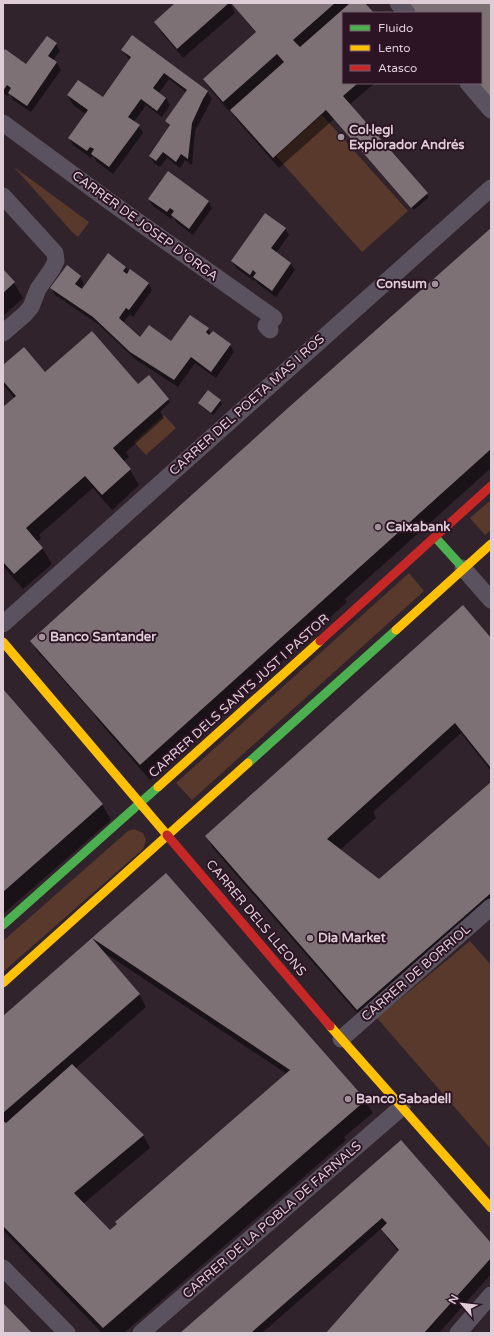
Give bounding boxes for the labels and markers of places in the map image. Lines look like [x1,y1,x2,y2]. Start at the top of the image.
place label: Col·legi Explorador Andrés [349,122,465,153]
marker: Col·legi Explorador Andrés [336,132,346,142]
place label: Consum [376,276,427,292]
marker: Consum [430,279,440,289]
place label: Caixabank [386,519,450,535]
marker: Caixabank [373,522,383,532]
place label: Banco Santander [50,629,157,645]
marker: Banco Santander [37,632,47,642]
place label: Dia Market [318,930,386,946]
marker: Dia Market [305,933,315,943]
place label: Banco Sabadell [356,1091,451,1107]
marker: Banco Sabadell [343,1094,353,1104]

